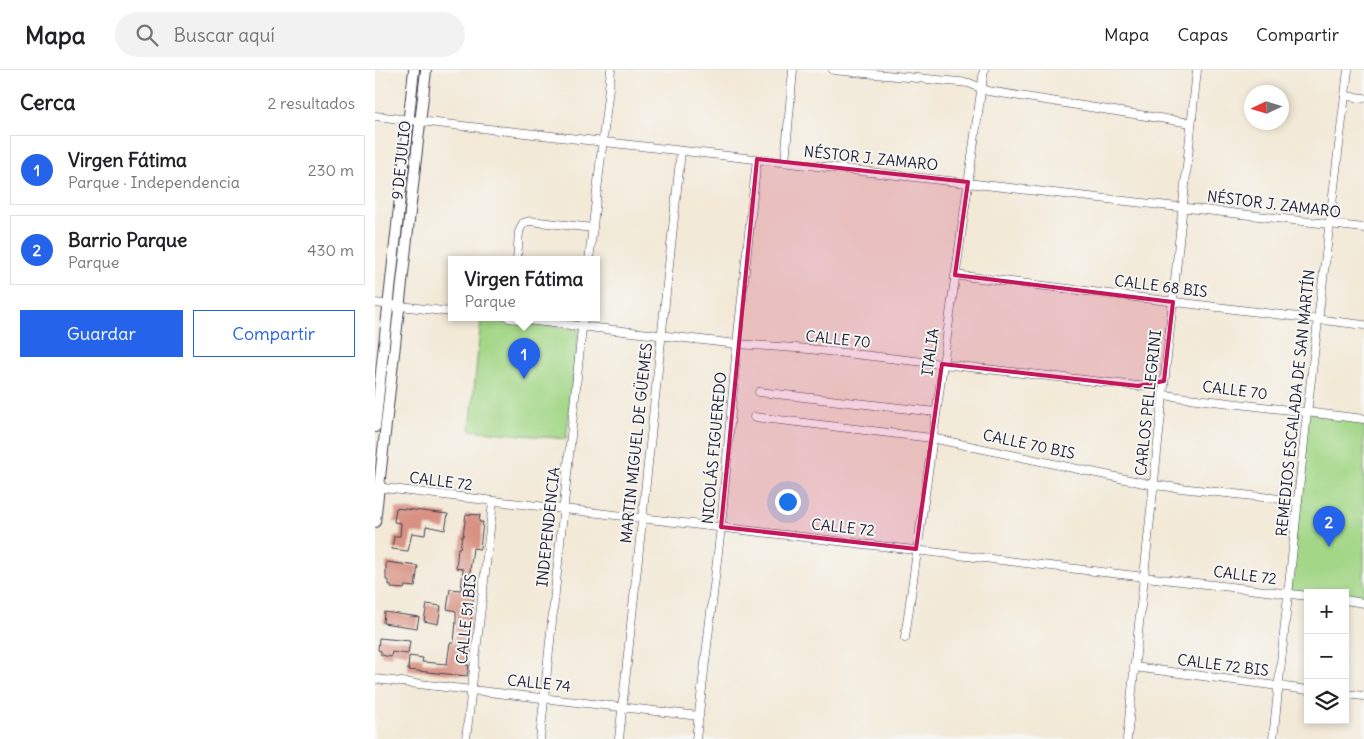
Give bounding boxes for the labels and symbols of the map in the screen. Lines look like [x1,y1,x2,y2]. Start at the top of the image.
north arrow [1244,85,1289,130]
street label: 9 DE JULIO [387,120,415,200]
street label: NÉSTOR J. ZAMARO [803,142,939,174]
street label: NÉSTOR J. ZAMARO [1206,186,1342,222]
street label: REMEDIOS ESCALADA DE SAN MARTÍN [1272,269,1318,537]
street label: CALLE 68 BIS [1113,271,1209,301]
street label: CALLE 70 [804,326,872,352]
street label: ITALIA [917,327,943,377]
street label: CARLOS PELLEGRINI [1131,329,1165,477]
pin: 1 [508,338,540,379]
street label: MARTIN MIGUEL DE GÜEMES [616,342,656,544]
street label: NICOLÁS FIGUEREDO [698,371,730,525]
street label: CALLE 70 [1201,377,1269,403]
street label: CALLE 70 BIS [981,425,1077,463]
street label: INDEPENDENCIA [532,466,564,588]
street label: CALLE 72 [408,468,474,494]
your location [775,489,801,515]
pin: 2 [1313,506,1345,547]
street label: CALLE 72 [810,514,876,540]
street label: CALLE 72 [1212,562,1278,588]
street label: CALLE 51 BIS [452,573,480,665]
street label: CALLE 72 BIS [1176,650,1270,680]
street label: CALLE 74 [506,670,572,696]

